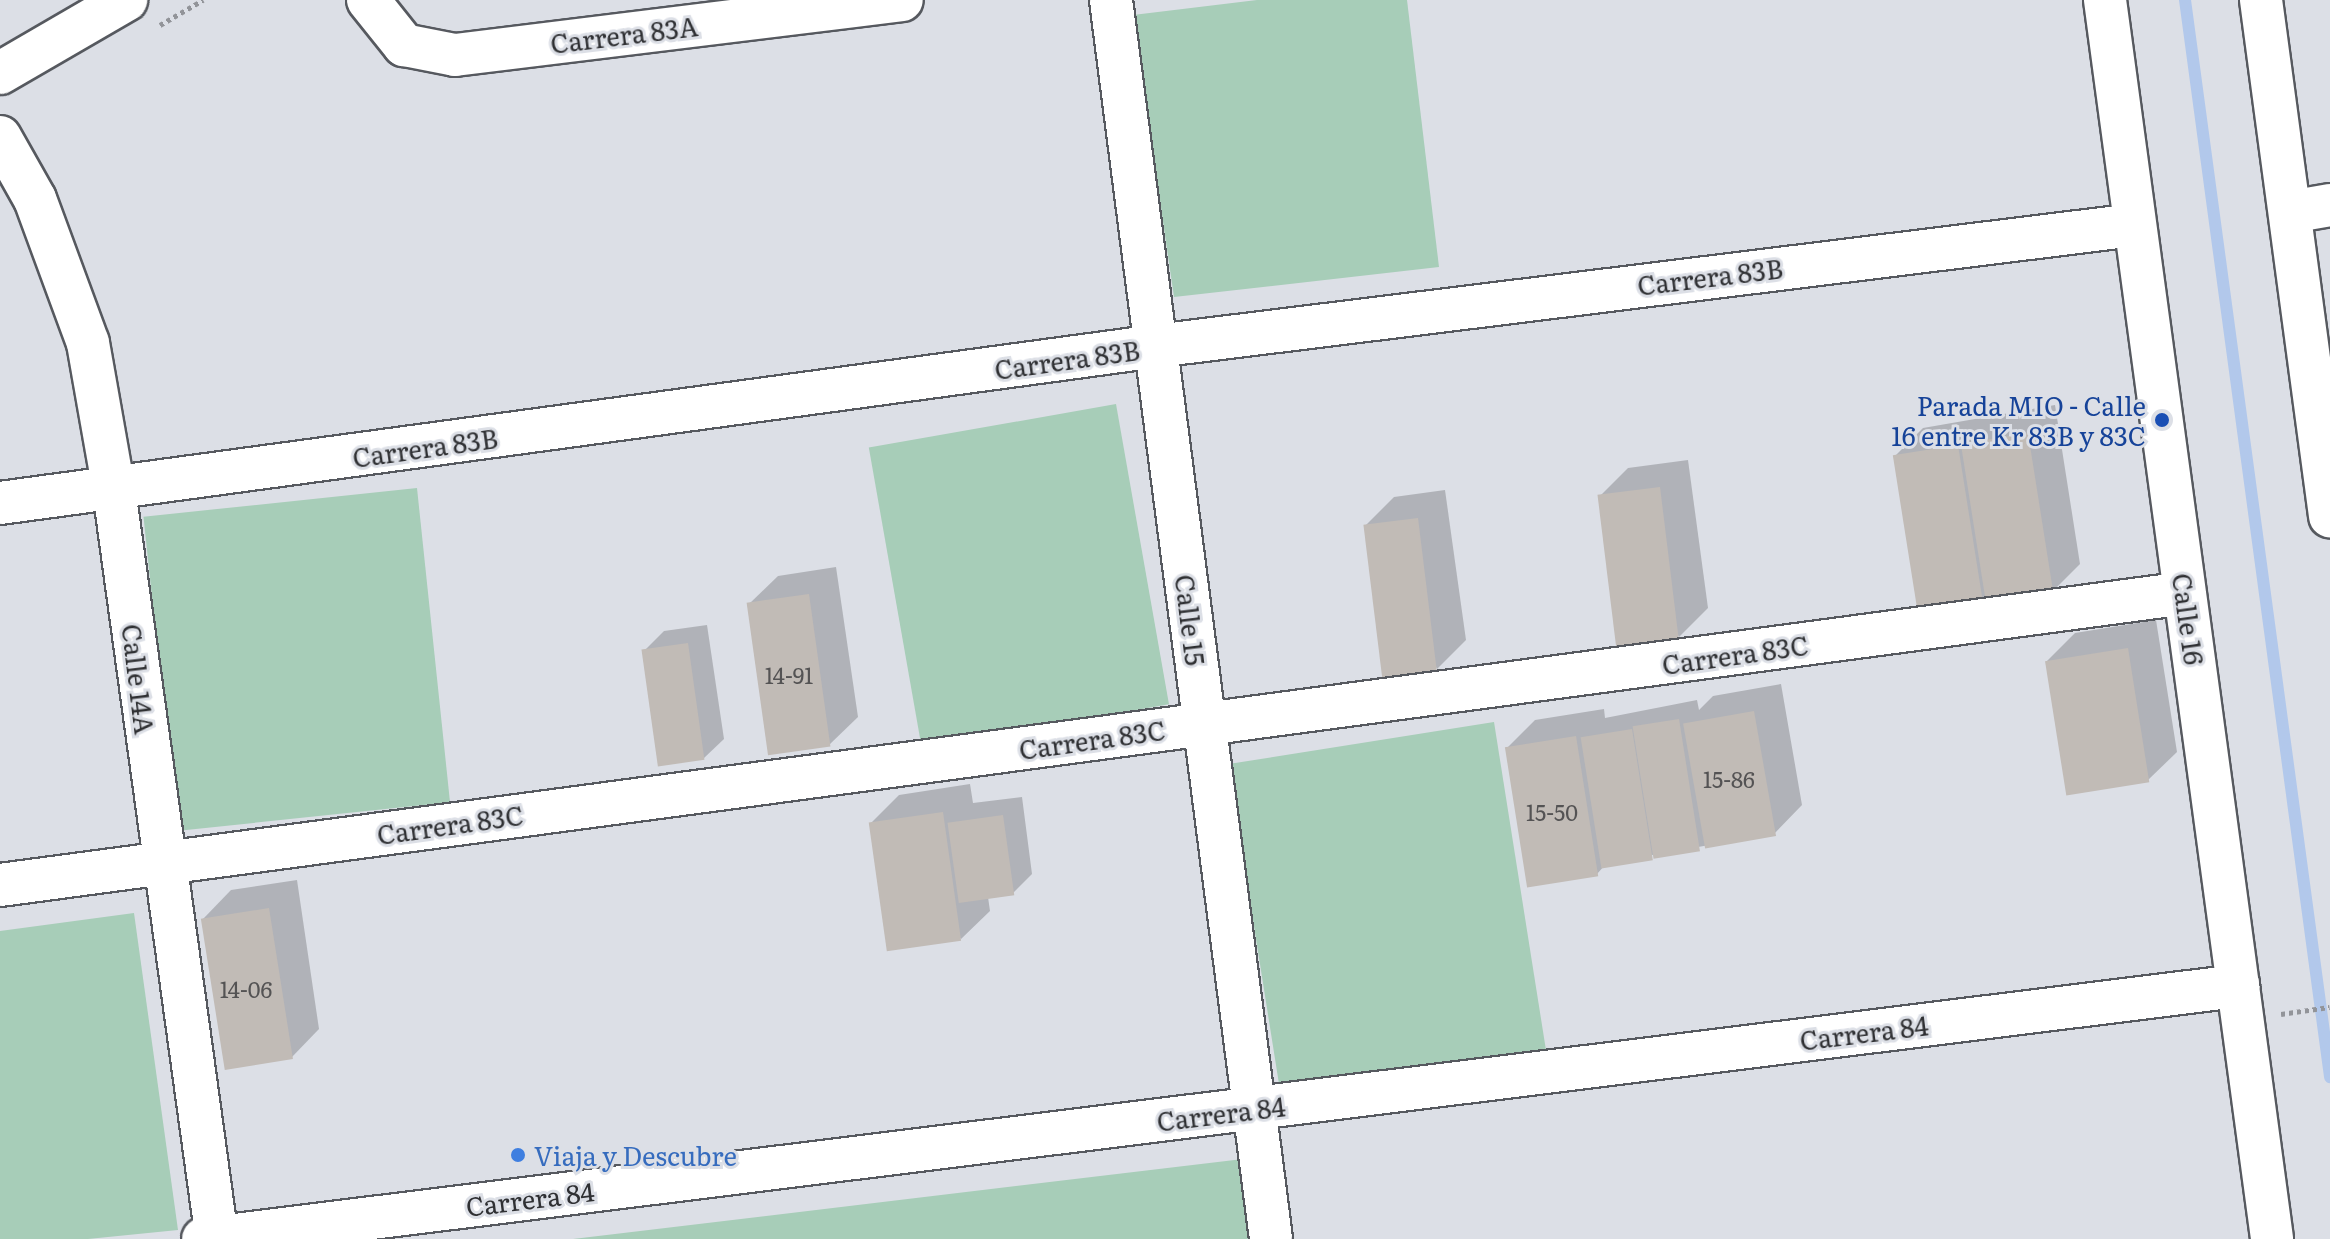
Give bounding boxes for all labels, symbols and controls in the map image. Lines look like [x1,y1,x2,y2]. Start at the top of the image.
street label: Carrera 83A [549,9,699,59]
street label: Carrera 83B [1635,252,1785,300]
street label: Carrera 83B [992,333,1142,385]
place label: Parada MIO - Calle 16 entre Kr 83B y 83C [1891,389,2146,450]
marker: Parada MIO - Calle 16 entre Kr 83B y 83C [2153,411,2171,429]
street label: Carrera 83B [350,421,500,473]
street label: Calle 16 [2167,571,2211,667]
street label: Calle 15 [1170,573,1212,667]
street label: Calle 14A [117,622,161,736]
street label: Carrera 83C [1660,628,1810,680]
house number: 14-91 [765,662,813,688]
street label: Carrera 83C [1017,713,1167,765]
house number: 15-86 [1703,766,1755,792]
street label: Carrera 83C [375,798,525,850]
house number: 15-50 [1526,799,1578,825]
house number: 14-06 [220,976,272,1002]
street label: Carrera 84 [1798,1009,1930,1055]
street label: Carrera 84 [1155,1090,1287,1136]
place label: Viaja y Descubre [534,1139,737,1171]
marker: Viaja y Descubre [509,1146,527,1164]
street label: Carrera 84 [464,1175,596,1221]

